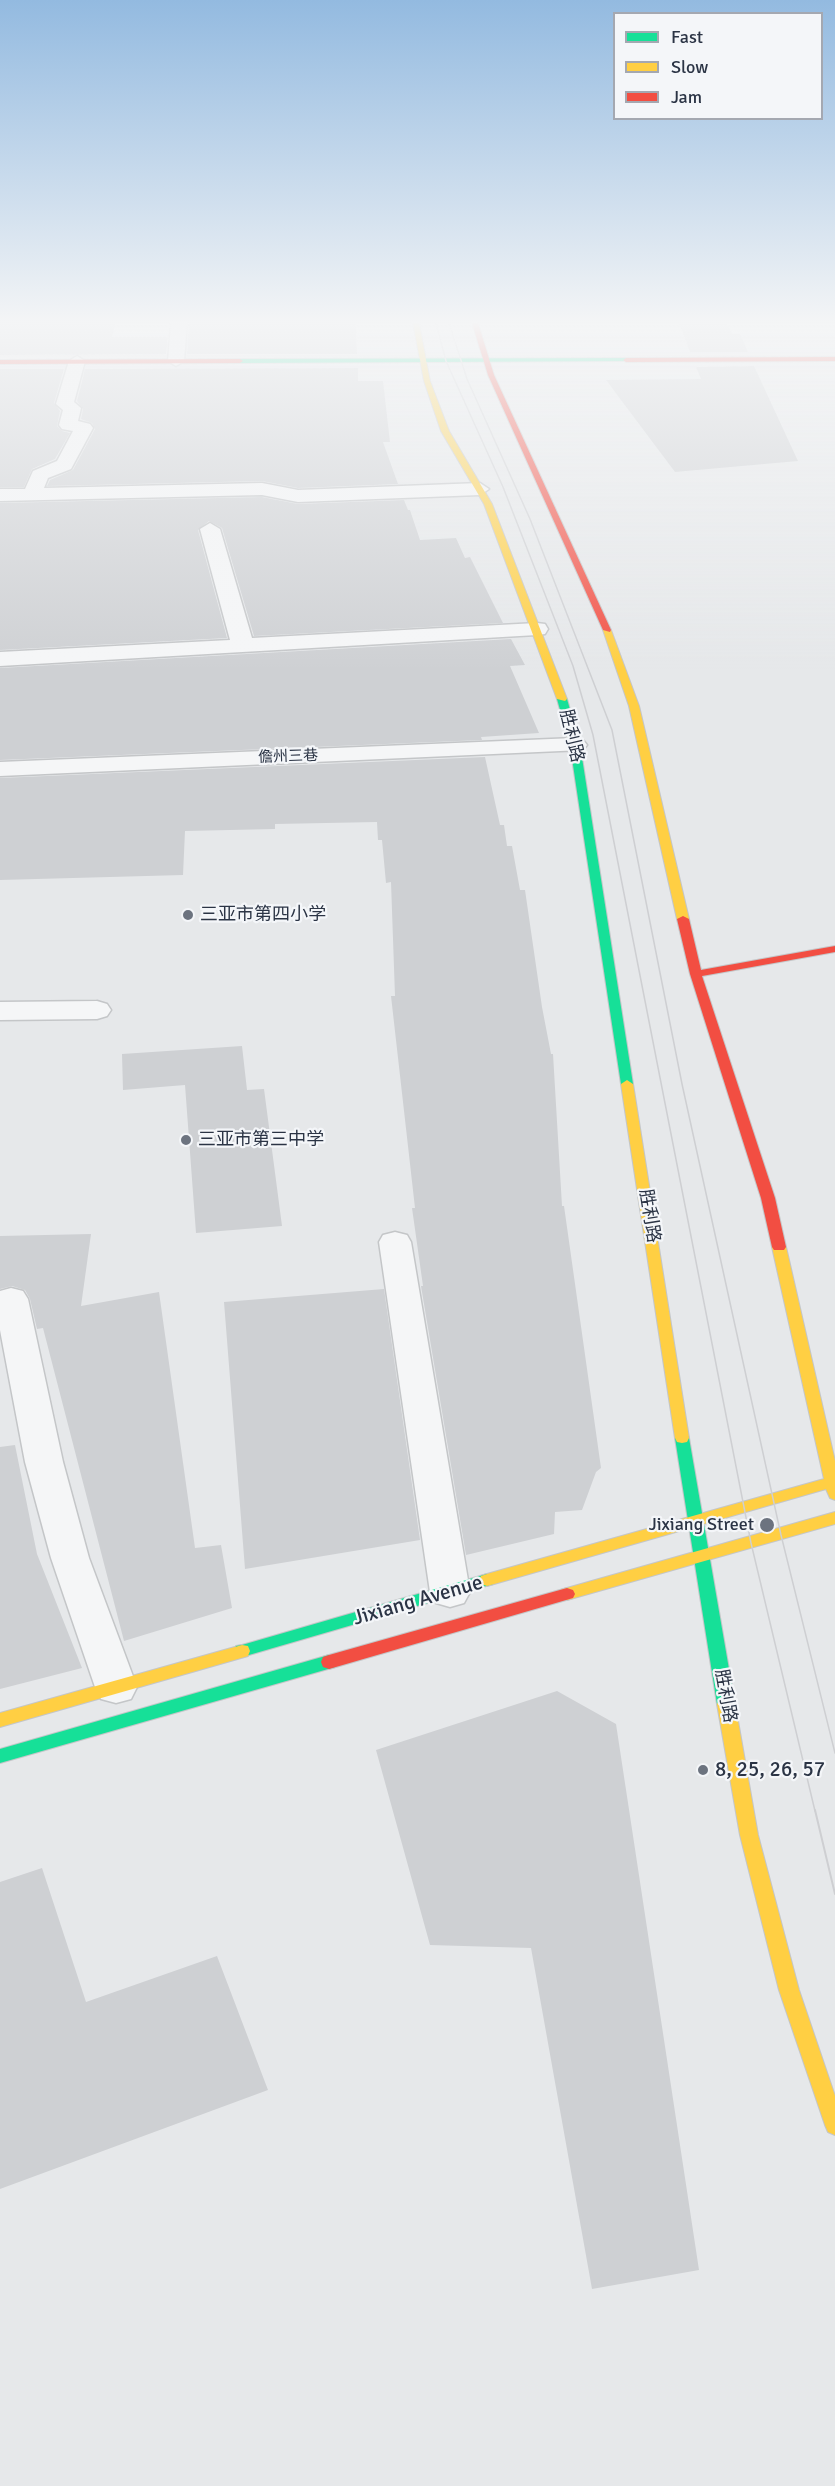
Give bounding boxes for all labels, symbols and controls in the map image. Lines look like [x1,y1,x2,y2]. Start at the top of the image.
legend [613,12,823,120]
text: Fast [671,26,703,48]
text: Slow [671,56,708,78]
text: Jam [671,86,702,108]
street label: 胜利路 [554,707,588,765]
street label: 儋州三巷 [258,747,318,767]
place label: 三亚市第四小学 [200,904,326,926]
marker: 三亚市第四小学 [181,908,195,922]
place label: 三亚市第三中学 [198,1129,324,1151]
marker: 三亚市第三中学 [179,1133,193,1147]
street label: 胜利路 [634,1188,664,1244]
place label: Jixiang Street [649,1514,754,1536]
marker: Jixiang Street [758,1516,776,1534]
street label: Jixiang Avenue [350,1570,486,1632]
street label: 胜利路 [710,1668,740,1724]
place label: 8, 25, 26, 57 [715,1757,825,1783]
marker: 8, 25, 26, 57 [696,1763,710,1777]

